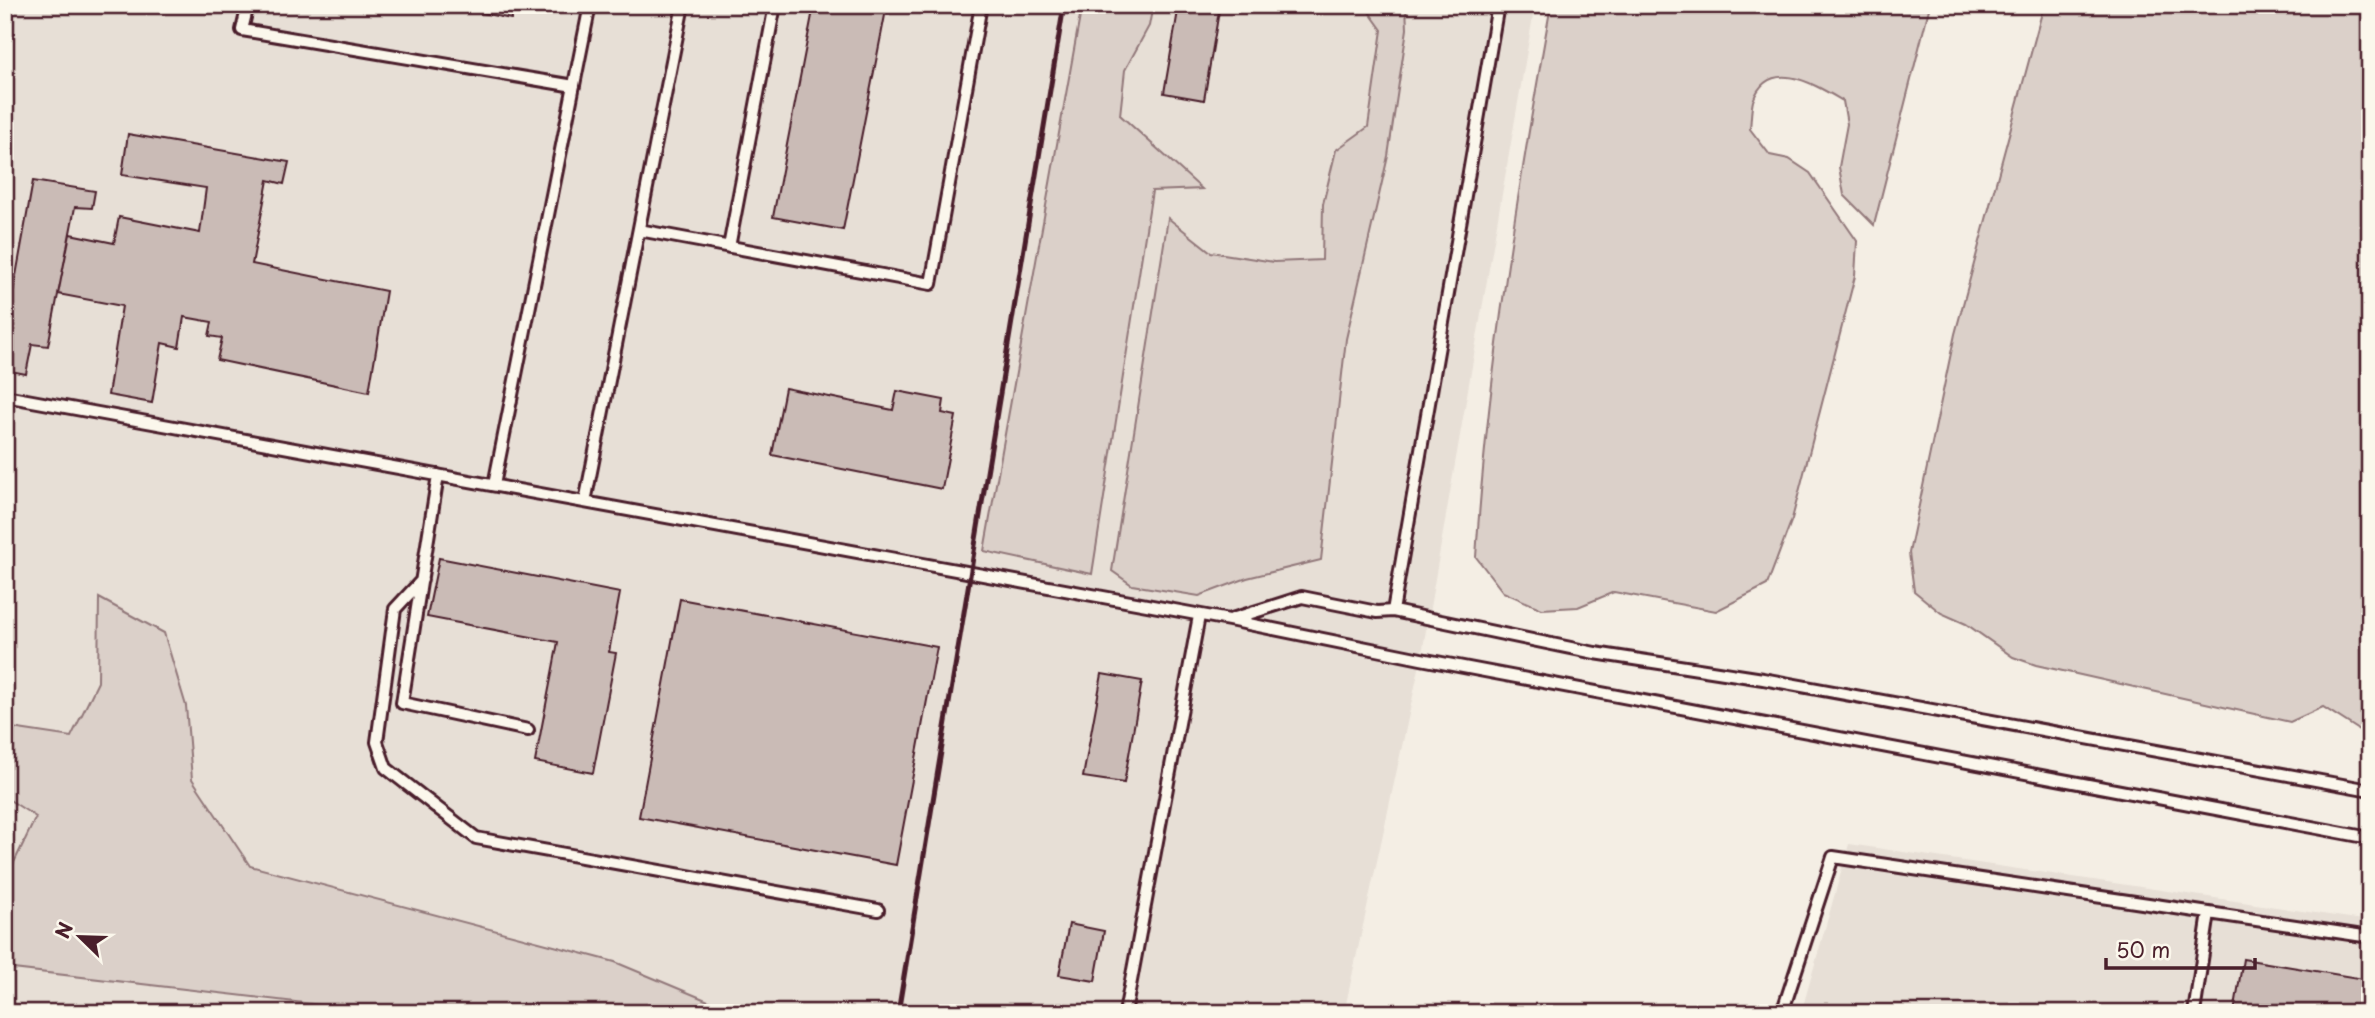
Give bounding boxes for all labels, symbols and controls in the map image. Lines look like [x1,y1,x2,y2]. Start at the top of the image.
north arrow [46,902,116,972]
text: N [48,918,79,942]
scale bar [2106,927,2254,971]
text: 50 m [2116,933,2170,965]

